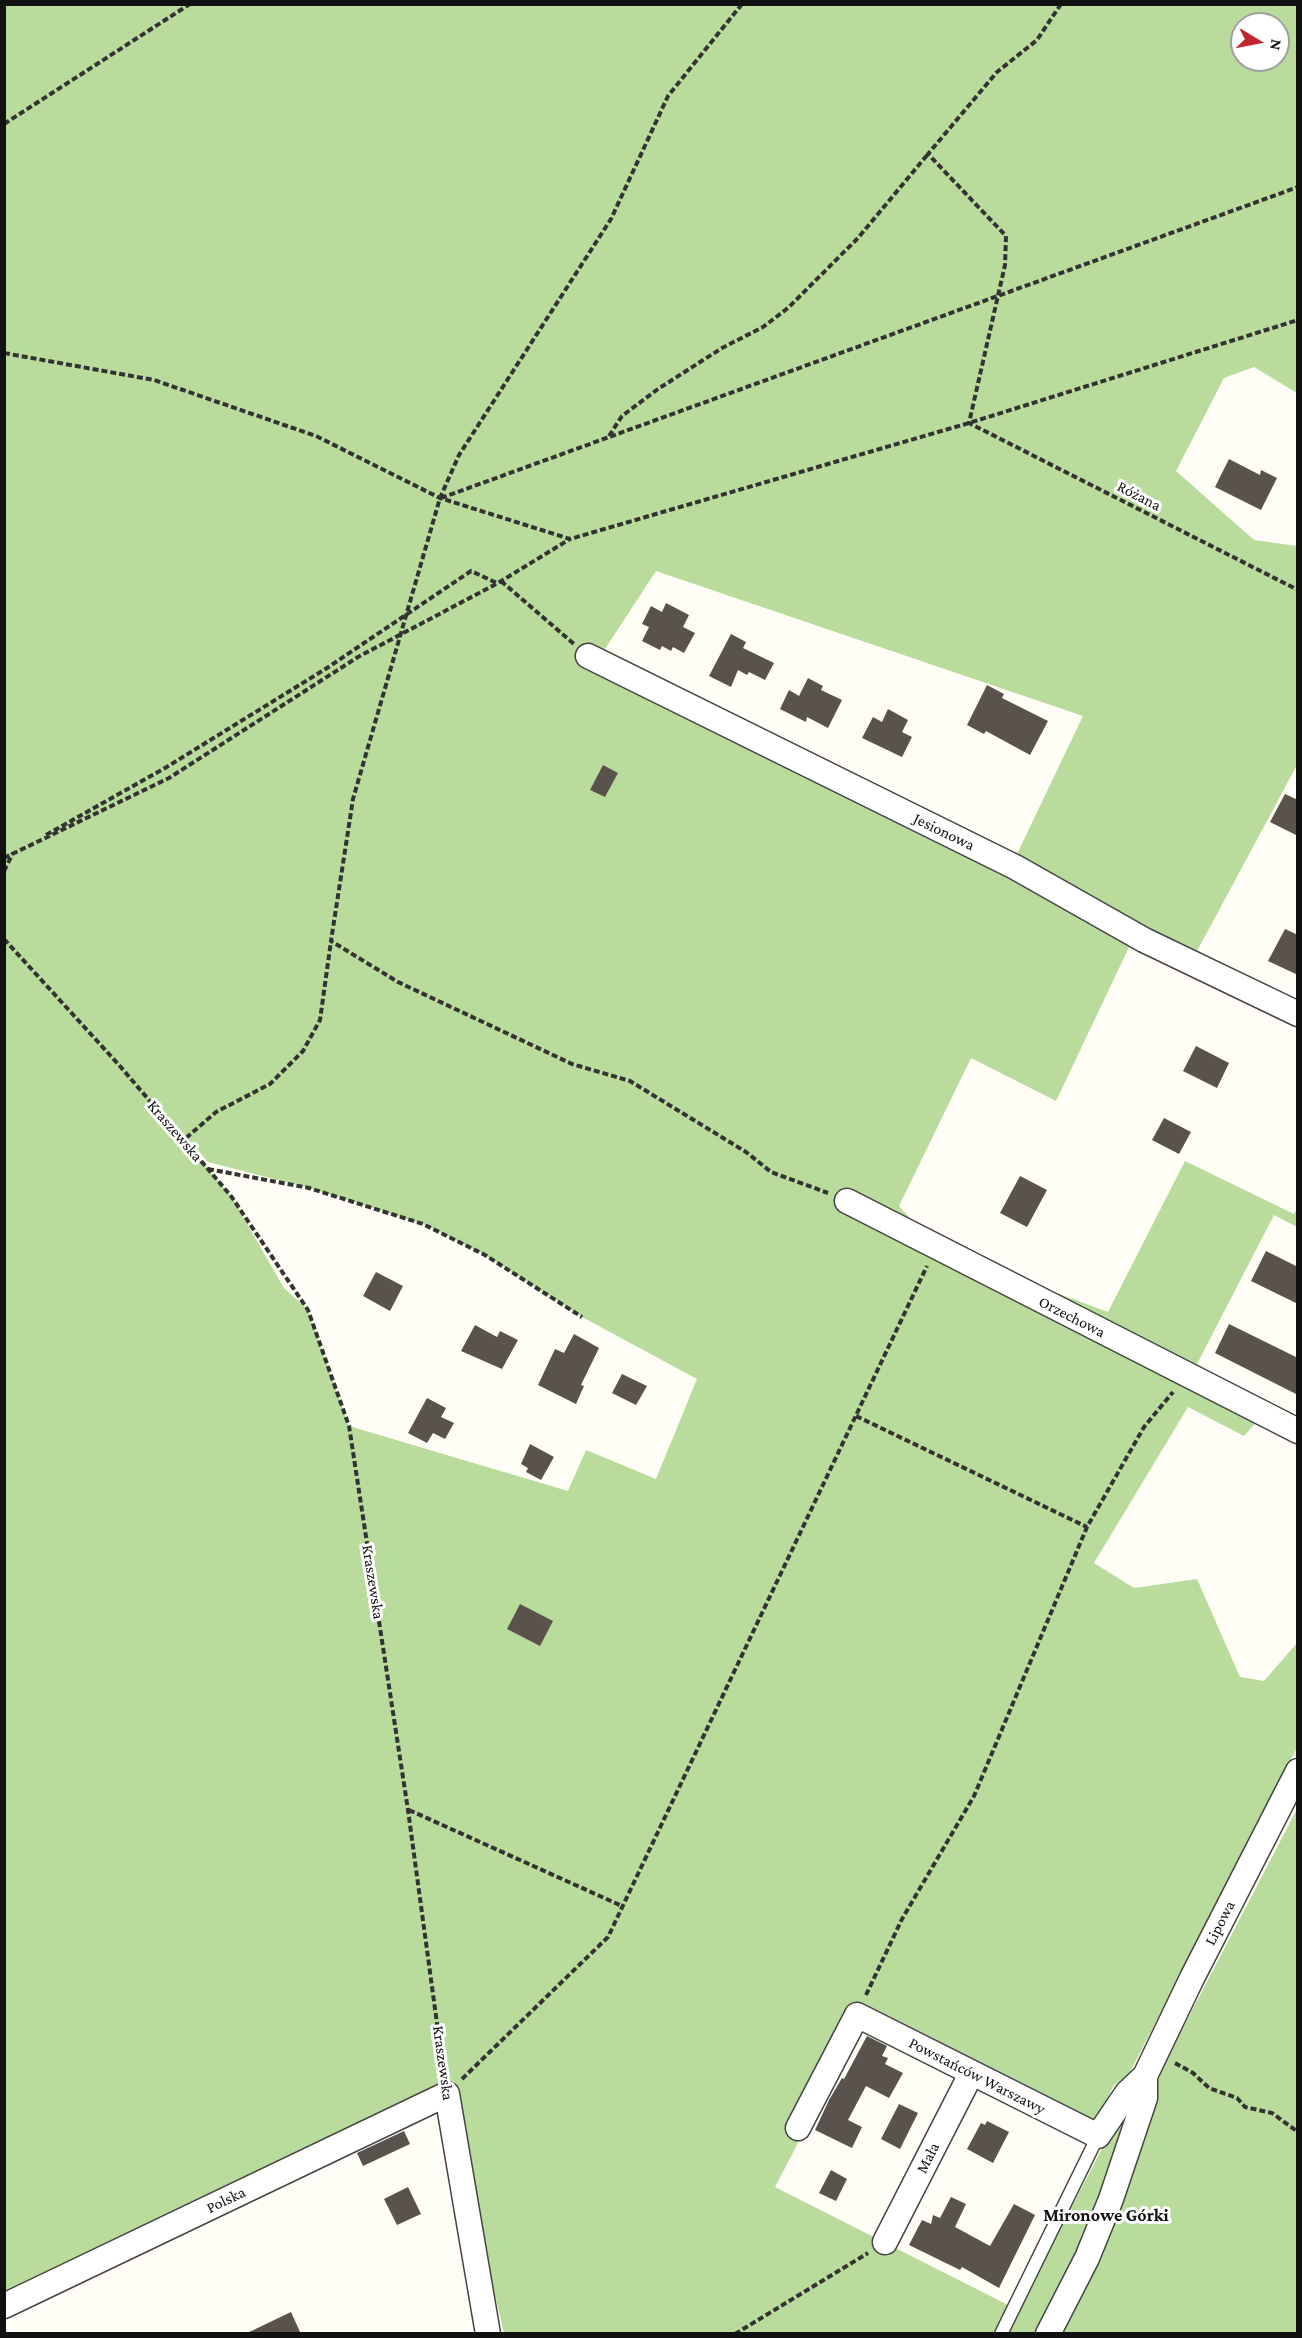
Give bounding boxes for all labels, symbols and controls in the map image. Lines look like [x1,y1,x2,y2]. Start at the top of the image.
north arrow [1230,12,1290,72]
text: N [1267,38,1286,52]
street label: Różana [1114,477,1164,515]
street label: Jesionowa [910,809,978,855]
street label: Kraszewska [143,1096,207,1166]
street label: Orzechowa [1035,1292,1109,1342]
street label: Kraszewska [358,1543,388,1621]
street label: Lipowa [1201,1897,1239,1949]
street label: Kraszewska [428,2025,458,2101]
street label: Powstańców Warszawy [906,2033,1048,2119]
street label: Mała [912,2139,944,2177]
street label: Polska [203,2182,249,2218]
district label: Mironowe Górki [1043,2204,1169,2226]

